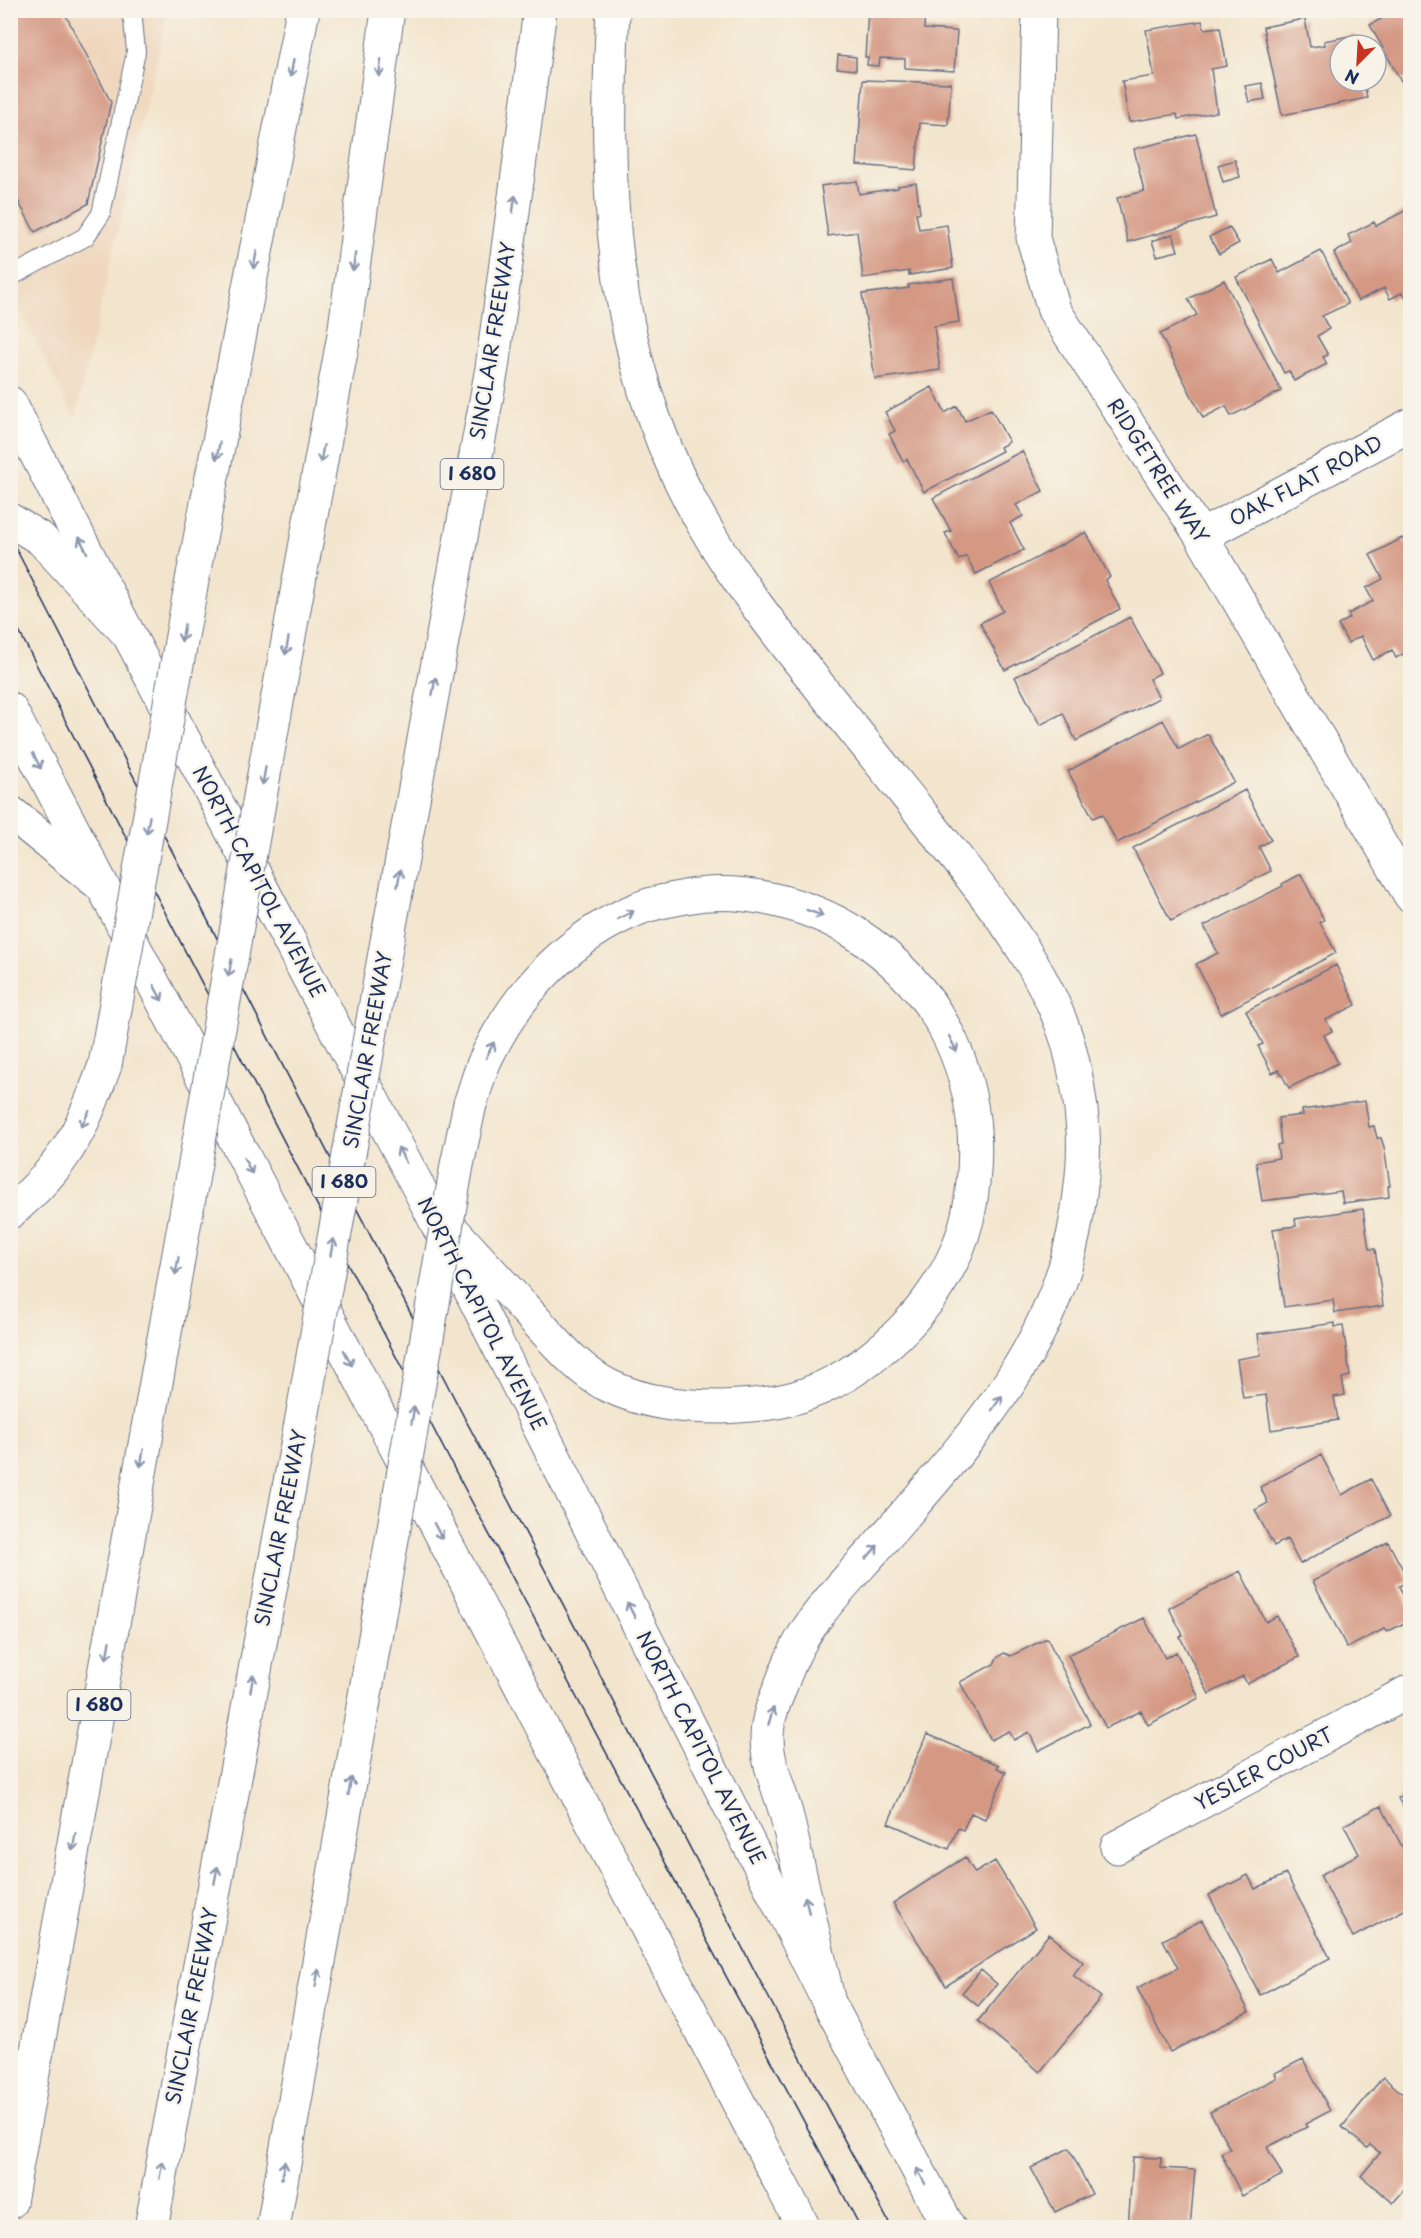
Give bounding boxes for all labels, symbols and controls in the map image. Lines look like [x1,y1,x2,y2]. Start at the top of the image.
north arrow [1328,33,1388,93]
one-way arrow [286,58,297,77]
one-way arrow [374,58,385,78]
text: N [1341,64,1362,91]
one-way arrow [508,195,519,215]
street label: SINCLAIR FREEWAY [462,240,522,442]
one-way arrow [249,249,260,269]
one-way arrow [348,251,359,271]
street label: RIDGETREE WAY [1101,392,1217,549]
street label: OAK FLAT ROAD [1223,427,1388,533]
one-way arrow [212,441,223,460]
one-way arrow [316,444,327,463]
road number: I 680 [440,459,504,489]
one-way arrow [77,537,89,554]
one-way arrow [177,623,188,642]
one-way arrow [282,636,293,655]
one-way arrow [429,677,440,697]
one-way arrow [32,751,44,769]
street label: NORTH CAPITOL AVENUE [186,760,334,1003]
one-way arrow [258,765,269,785]
one-way arrow [142,815,153,834]
one-way arrow [394,869,405,889]
one-way arrow [616,908,634,920]
one-way arrow [805,909,824,920]
street label: SINCLAIR FREEWAY [335,949,399,1151]
one-way arrow [224,957,235,977]
one-way arrow [153,984,165,1002]
one-way arrow [947,1034,959,1052]
one-way arrow [485,1041,497,1059]
one-way arrow [78,1110,90,1128]
one-way arrow [396,1147,408,1164]
one-way arrow [243,1157,255,1175]
road number: I 680 [312,1167,376,1197]
street label: NORTH CAPITOL AVENUE [411,1191,555,1436]
one-way arrow [327,1238,338,1258]
one-way arrow [171,1256,182,1276]
one-way arrow [342,1349,354,1366]
one-way arrow [991,1395,1003,1411]
one-way arrow [408,1406,419,1426]
street label: SINCLAIR FREEWAY [246,1427,314,1629]
one-way arrow [137,1448,148,1468]
one-way arrow [433,1522,445,1540]
one-way arrow [865,1545,879,1560]
one-way arrow [625,1602,637,1620]
street label: NORTH CAPITOL AVENUE [630,1625,774,1870]
one-way arrow [103,1640,114,1660]
one-way arrow [247,1674,258,1694]
road number: I 680 [68,1690,130,1720]
one-way arrow [766,1707,777,1726]
street label: YESLER COURT [1189,1719,1339,1817]
one-way arrow [344,1776,355,1796]
one-way arrow [68,1832,79,1852]
one-way arrow [211,1866,222,1885]
one-way arrow [800,1896,812,1915]
street label: SINCLAIR FREEWAY [157,1905,225,2107]
one-way arrow [312,1968,323,1988]
one-way arrow [156,2161,167,2180]
one-way arrow [278,2161,289,2180]
one-way arrow [915,2168,927,2185]

